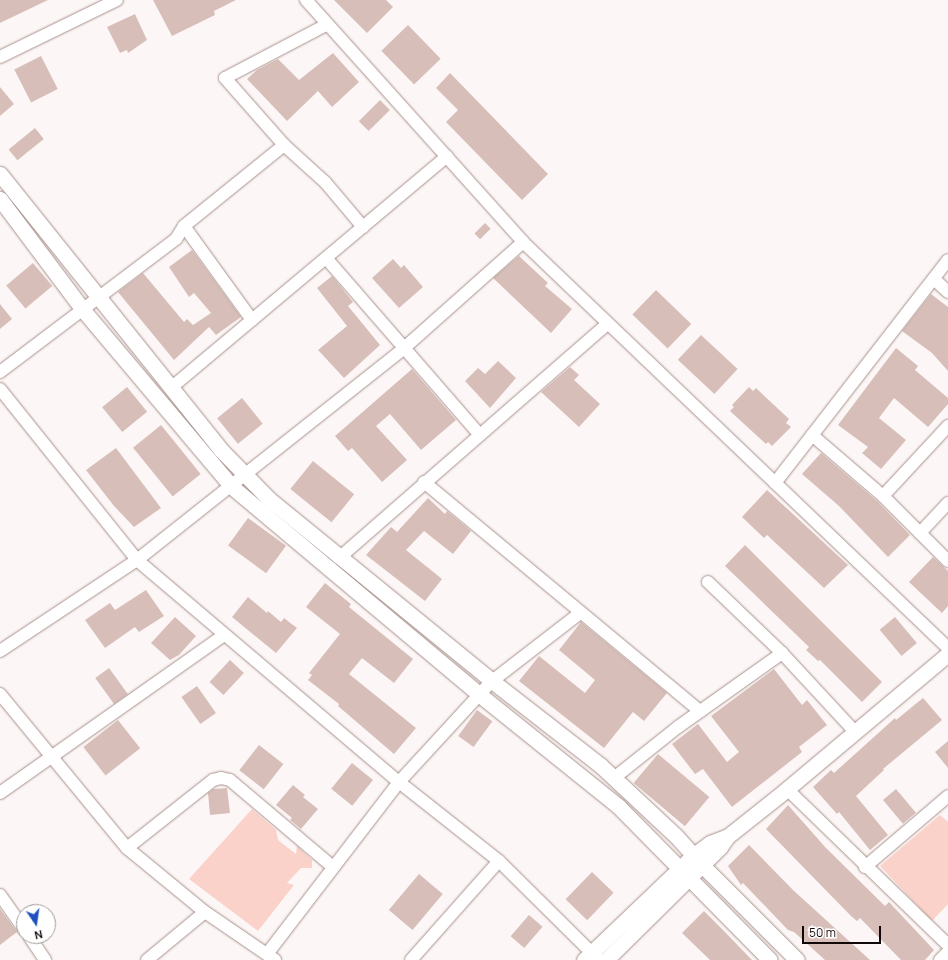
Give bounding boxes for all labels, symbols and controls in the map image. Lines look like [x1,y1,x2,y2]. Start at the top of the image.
north arrow [16,904,56,944]
scale bar [804,918,883,944]
text: 50 m [809,924,836,941]
text: N [33,927,44,943]

